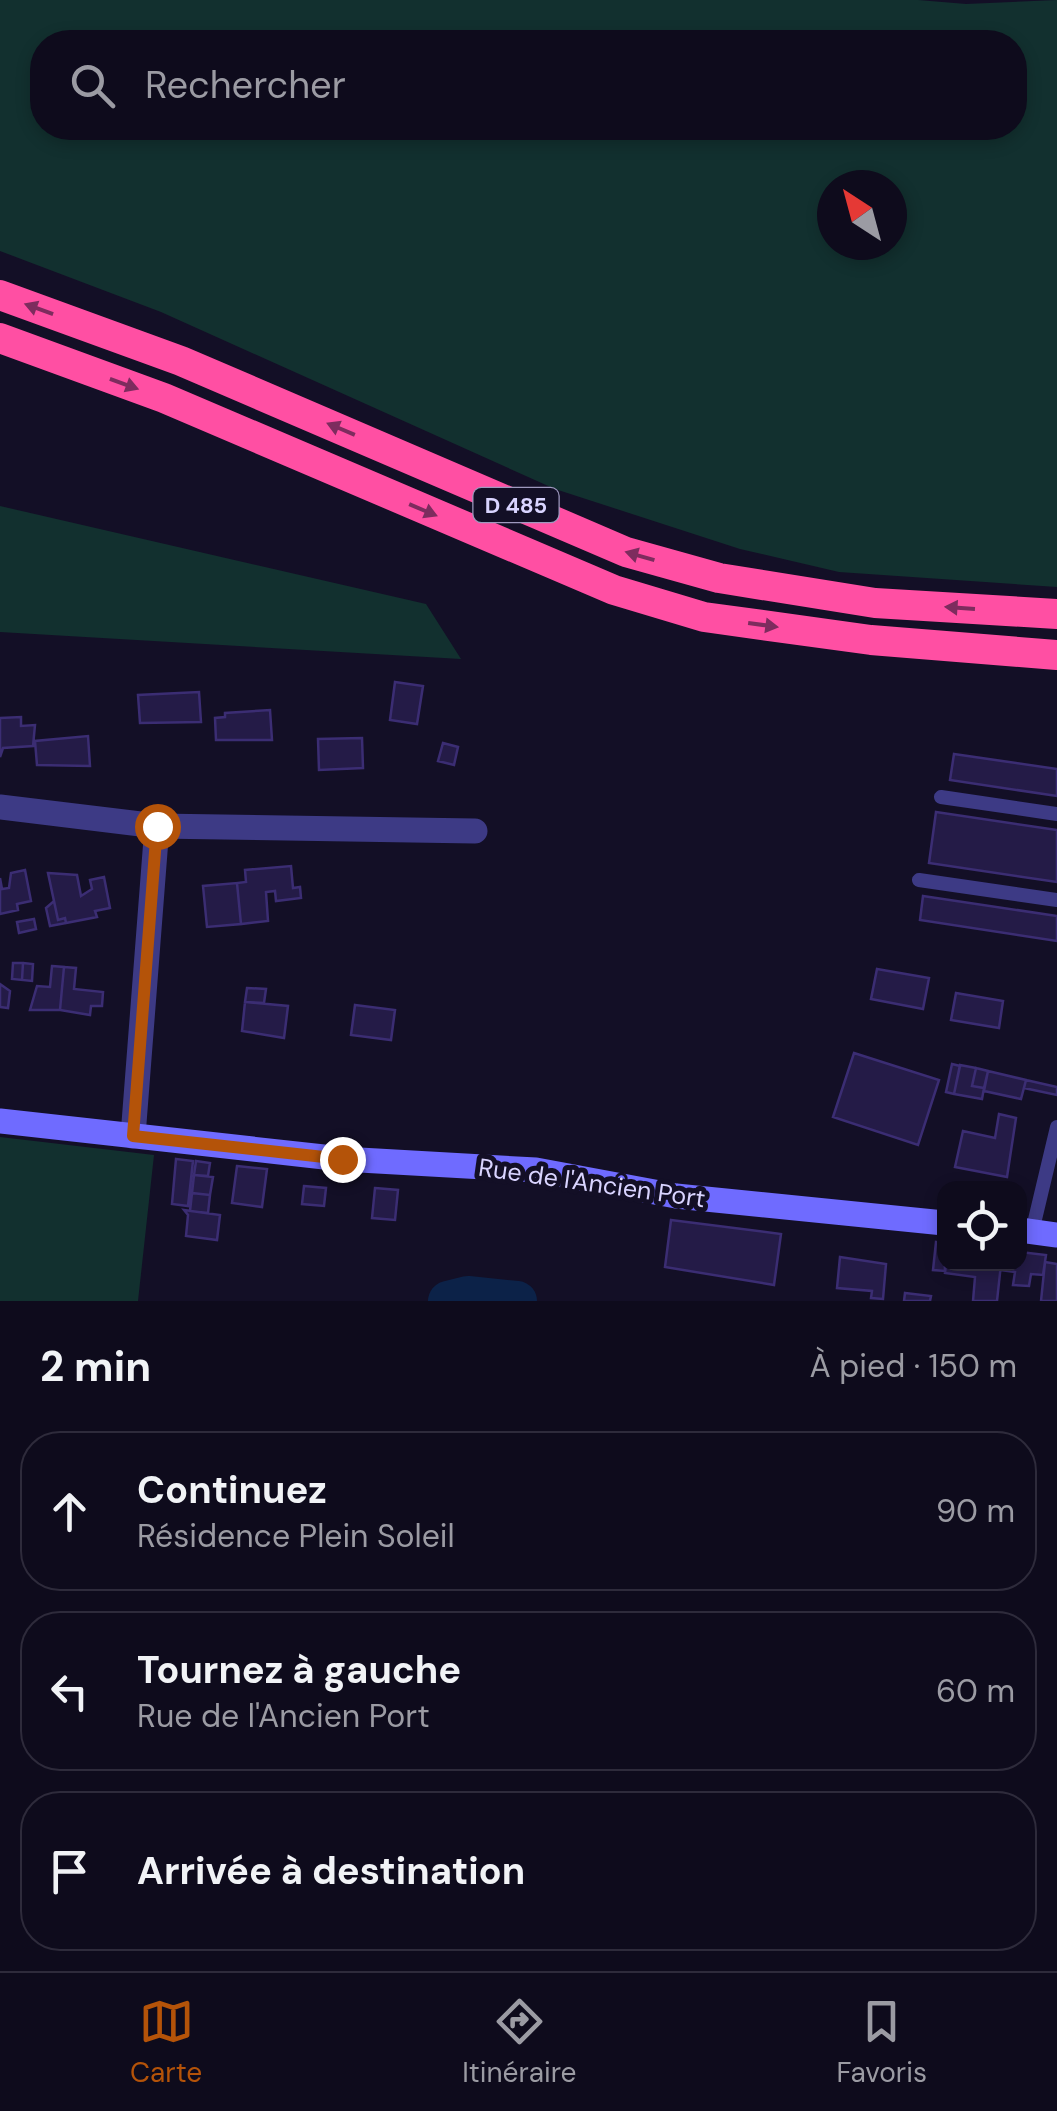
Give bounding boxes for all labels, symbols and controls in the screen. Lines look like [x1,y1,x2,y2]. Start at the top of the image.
search box [30,30,1027,140]
icon: search [65,58,120,113]
text: Rechercher [145,60,346,110]
north arrow [817,170,907,260]
one-way arrow [23,301,53,316]
one-way arrow [110,377,140,392]
one-way arrow [326,421,356,437]
road number: D 485 [474,488,558,522]
one-way arrow [408,503,438,519]
one-way arrow [624,548,655,563]
one-way arrow [943,600,975,616]
one-way arrow [748,617,779,633]
route start [135,804,181,850]
route end [320,1137,366,1183]
street label: Rue de l'Ancien Port [476,1151,708,1215]
map controls [937,1181,1027,1271]
button: locate [937,1181,1027,1271]
text: 2 min [40,1339,151,1394]
text: À pied · 150 m [810,1345,1017,1387]
text: Continuez [137,1465,327,1515]
icon: ahead [42,1484,97,1539]
text: 90 m [936,1490,1015,1532]
text: Résidence Plein Soleil [137,1515,455,1557]
text: Tournez à gauche [137,1645,461,1695]
icon: left [42,1664,97,1719]
text: 60 m [936,1670,1015,1712]
text: Rue de l'Ancien Port [137,1695,430,1737]
icon: arrive [42,1844,97,1899]
text: Arrivée à destination [137,1846,525,1896]
tab: Carte [130,1994,202,2091]
tab: Itinéraire [462,1994,576,2091]
tab: Favoris [836,1994,927,2091]

